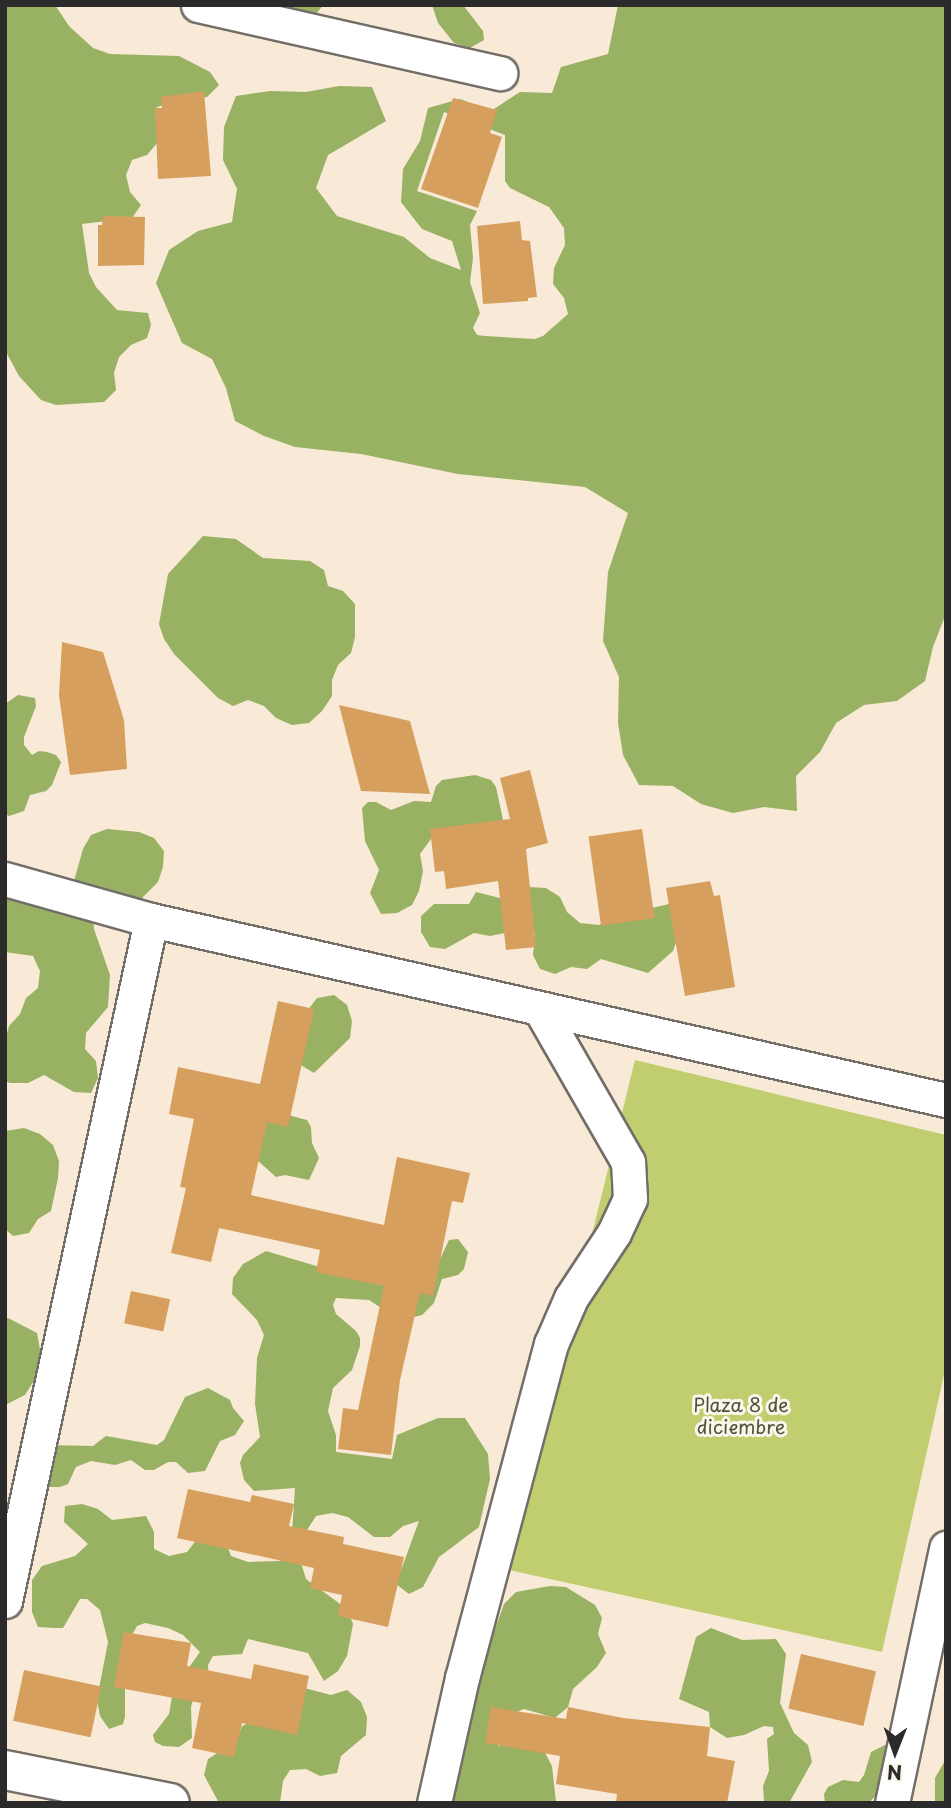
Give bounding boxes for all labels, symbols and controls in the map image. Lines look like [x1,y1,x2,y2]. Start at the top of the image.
park label: Plaza 8 de diciembre [694,1394,788,1438]
north arrow [860,1717,930,1787]
text: N [887,1759,902,1787]

